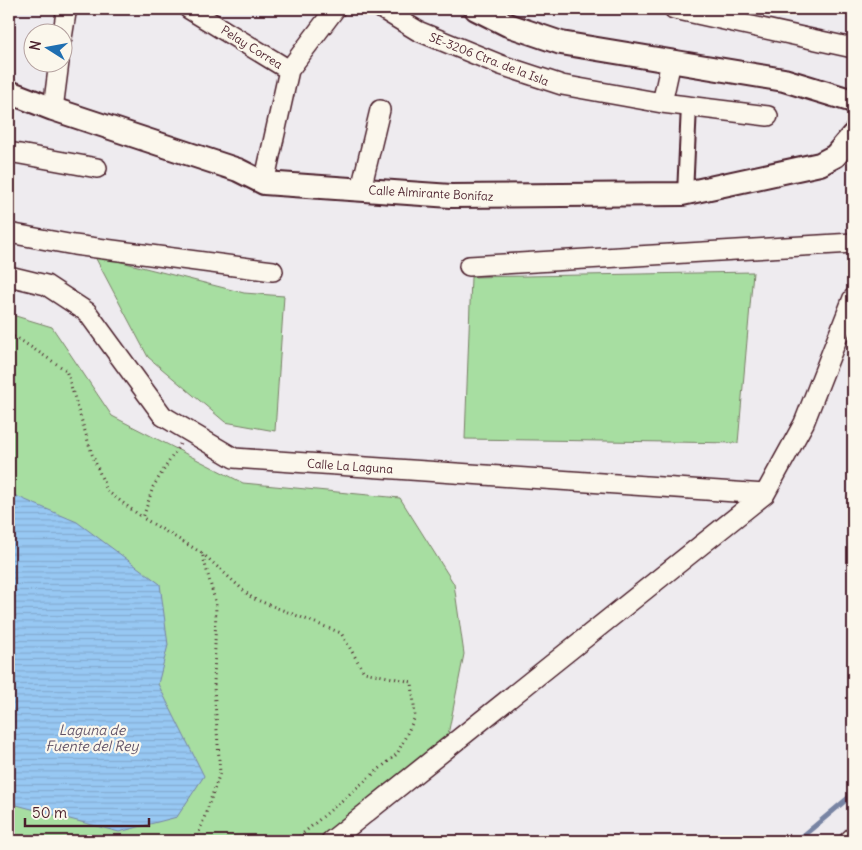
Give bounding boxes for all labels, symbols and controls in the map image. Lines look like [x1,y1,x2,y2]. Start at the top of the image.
north arrow [22,22,72,72]
street label: Pelay Correa [218,22,286,72]
street label: SE-3206 Ctra. de la Isla [427,29,551,89]
text: N [25,39,45,52]
street label: Calle Almirante Bonifaz [368,182,494,204]
street label: Calle La Laguna [306,456,394,477]
water label: Laguna de Fuente del Rey [46,721,139,755]
scale bar [25,795,149,827]
text: 50 m [32,803,67,822]

